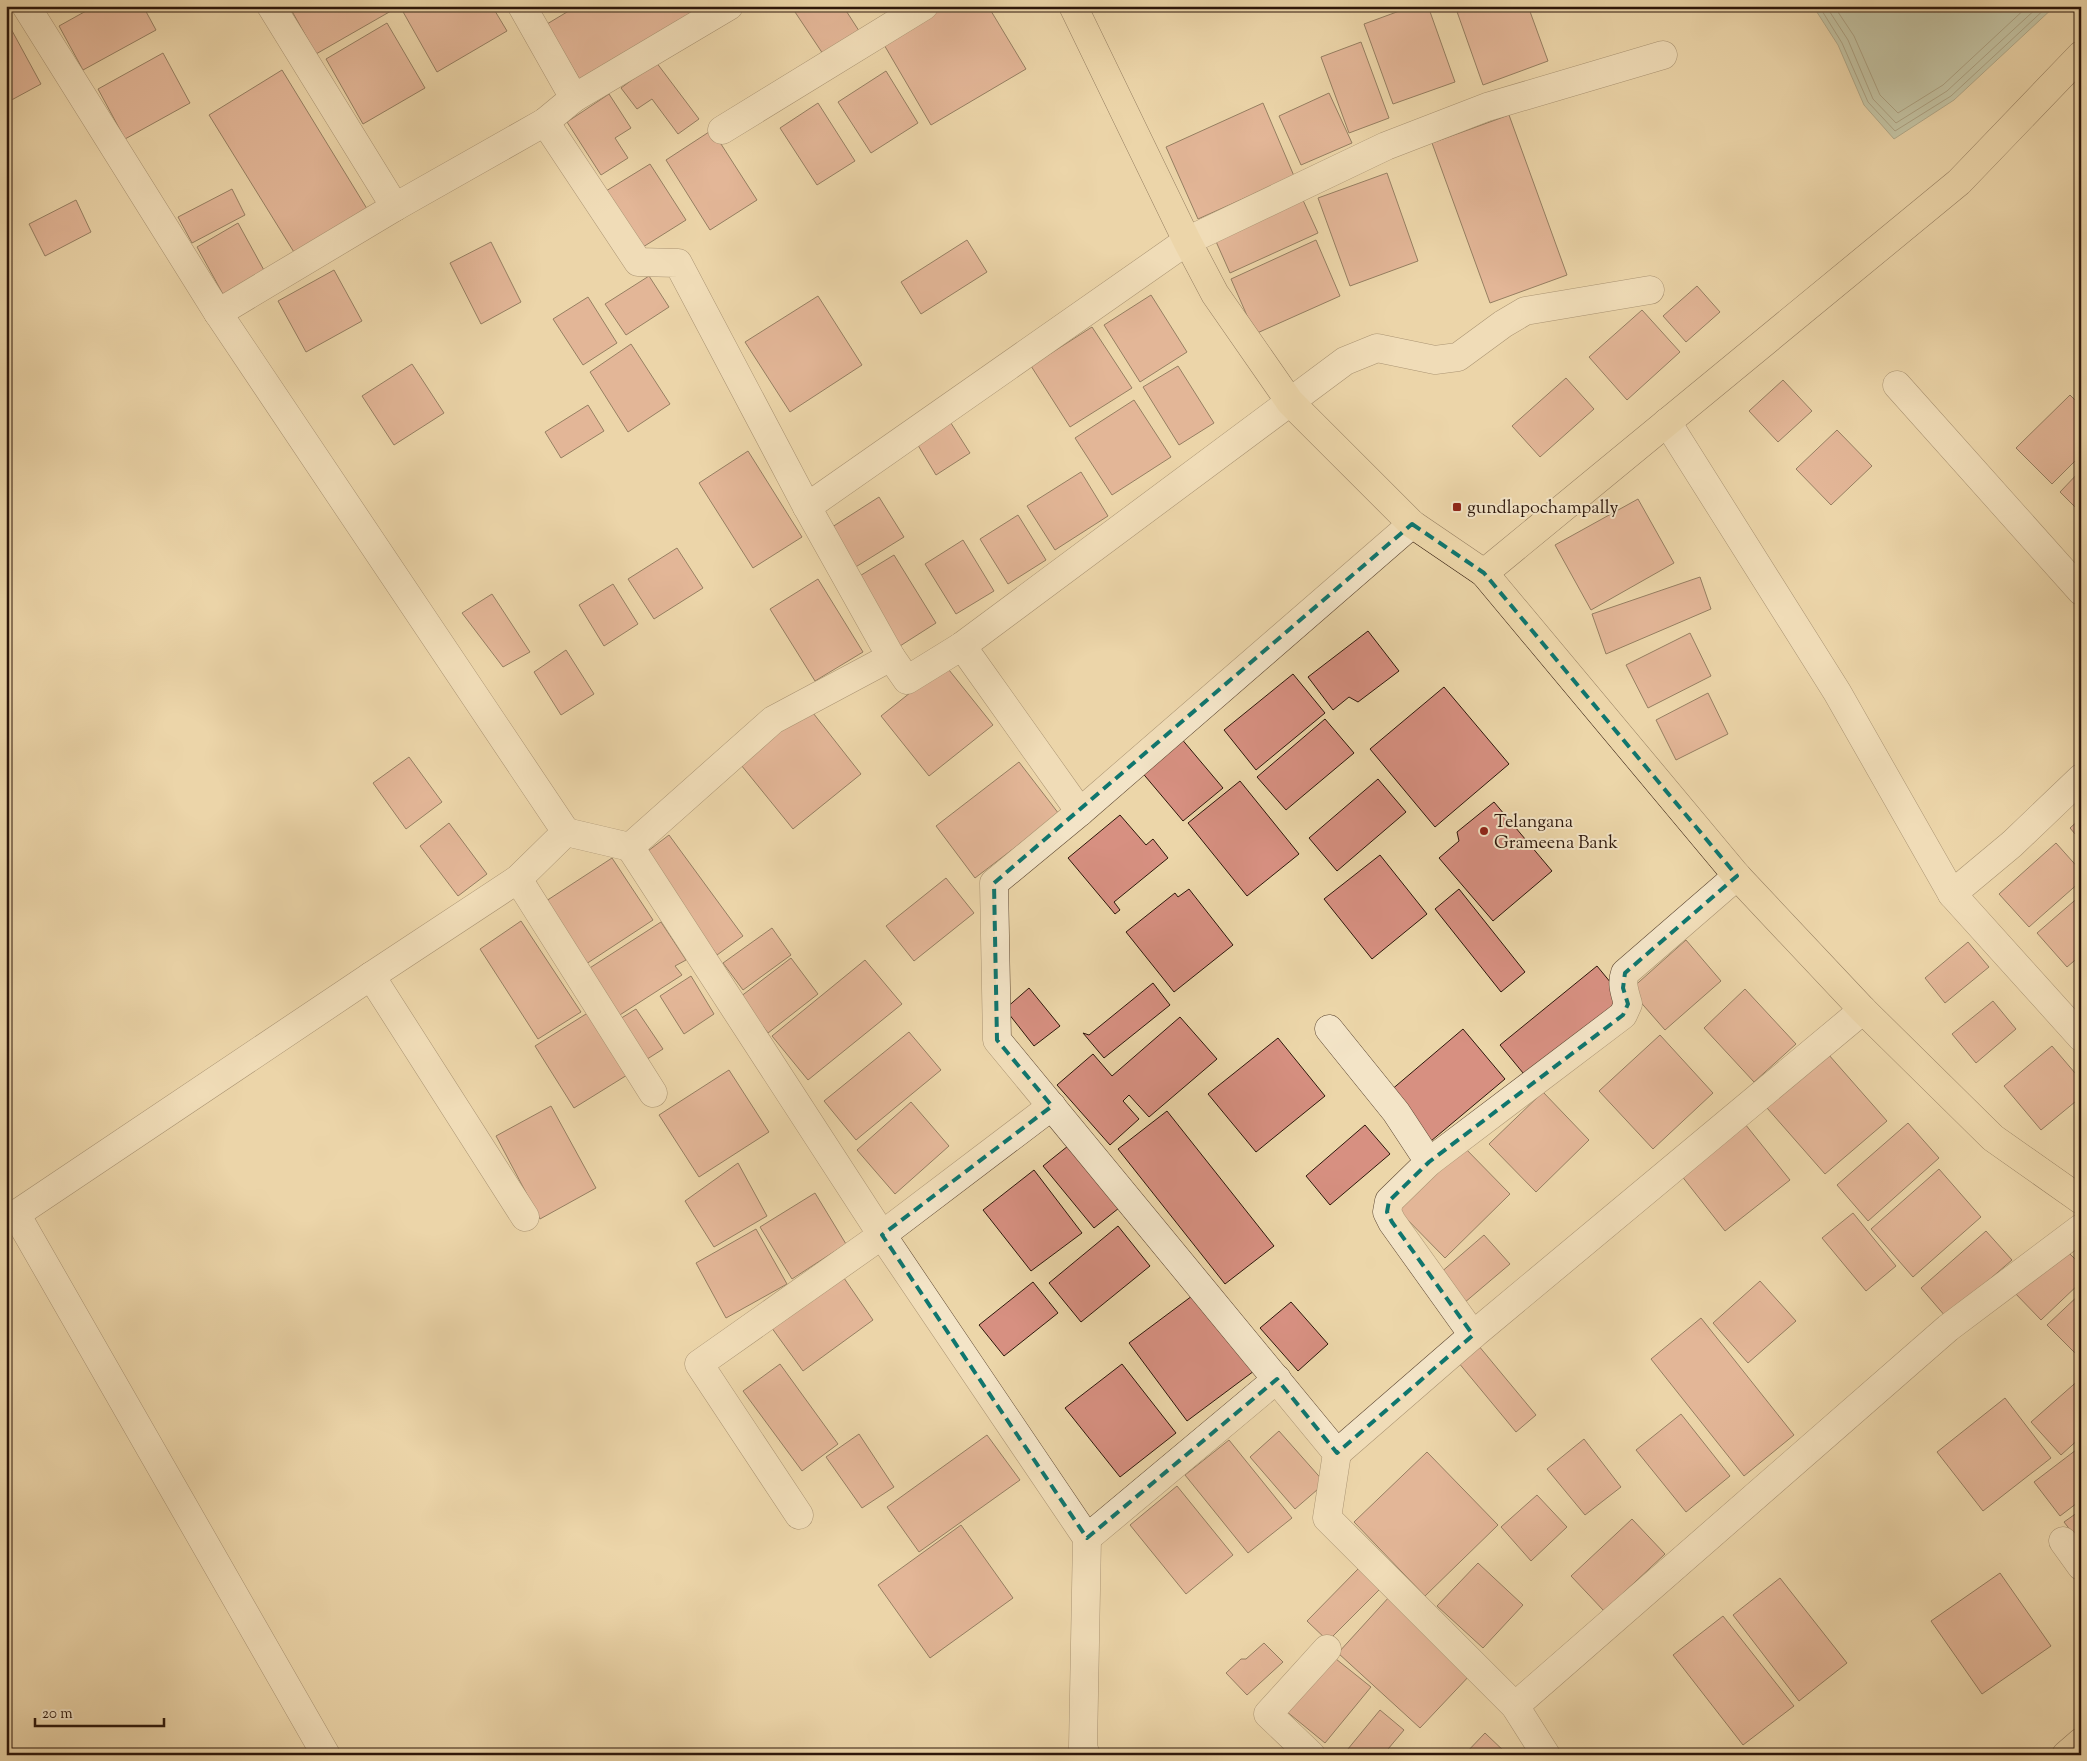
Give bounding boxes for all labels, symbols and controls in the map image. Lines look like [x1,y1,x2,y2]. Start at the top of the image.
place label: gundlapochampally [1467,496,1619,522]
marker: gundlapochampally [1451,501,1463,513]
place label: Telangana Grameena Bank [1494,810,1618,857]
marker: Telangana Grameena Bank [1478,825,1490,837]
scale bar [35,1696,164,1728]
text: 20 m [42,1704,73,1725]

